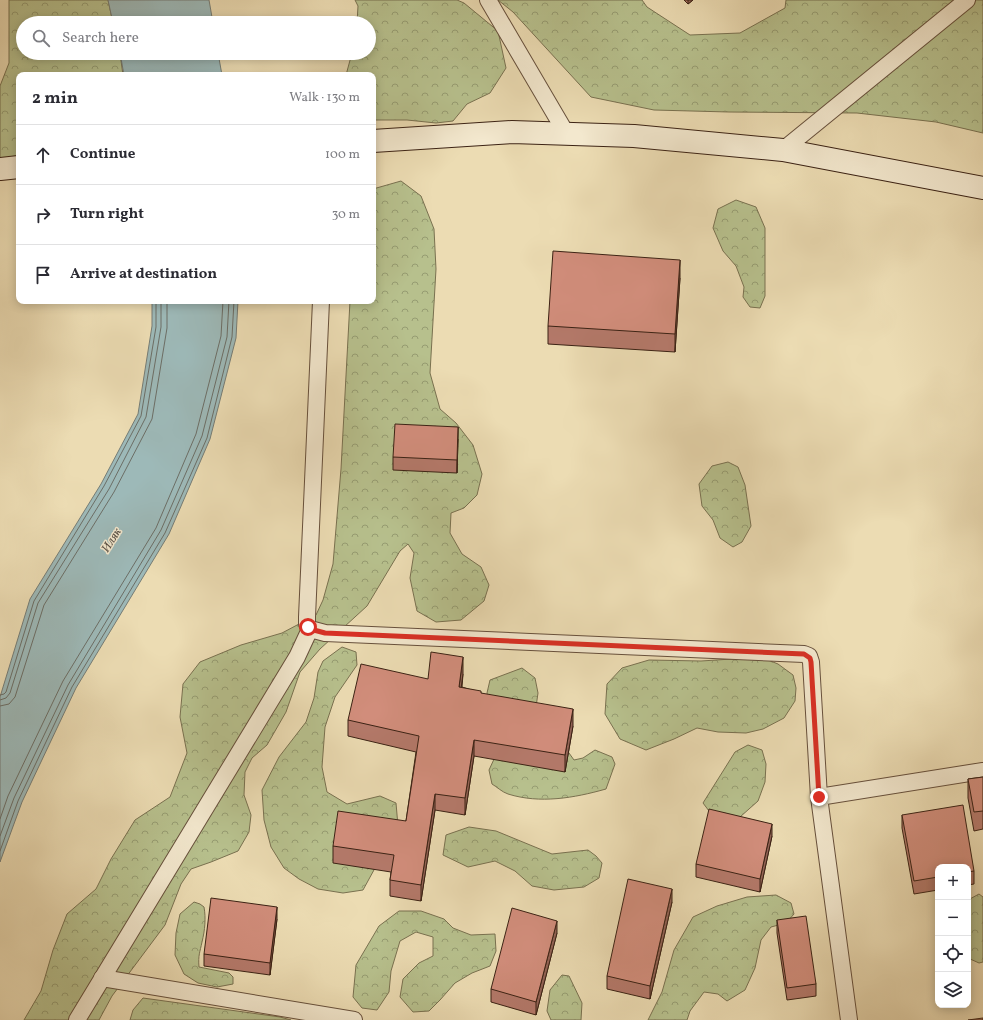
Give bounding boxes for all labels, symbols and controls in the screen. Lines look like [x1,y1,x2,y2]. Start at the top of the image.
search box [16,16,376,60]
icon: search [30,27,52,49]
text: Search here [62,28,139,49]
text: 2 min [32,87,78,110]
text: Walk · 130 m [289,89,360,107]
icon: ahead [32,144,54,166]
text: Continue [70,144,135,165]
text: 100 m [325,146,360,164]
icon: right [32,204,54,226]
text: Turn right [70,204,144,225]
text: 30 m [332,206,360,224]
icon: arrive [32,264,54,286]
text: Arrive at destination [70,264,217,285]
water label: Иляк [98,525,126,556]
route start [299,618,317,636]
route end [810,788,828,806]
map controls [935,864,971,1008]
button: + [935,864,971,900]
button: − [935,900,971,936]
button: locate [935,936,971,972]
button: layers [935,972,971,1008]

